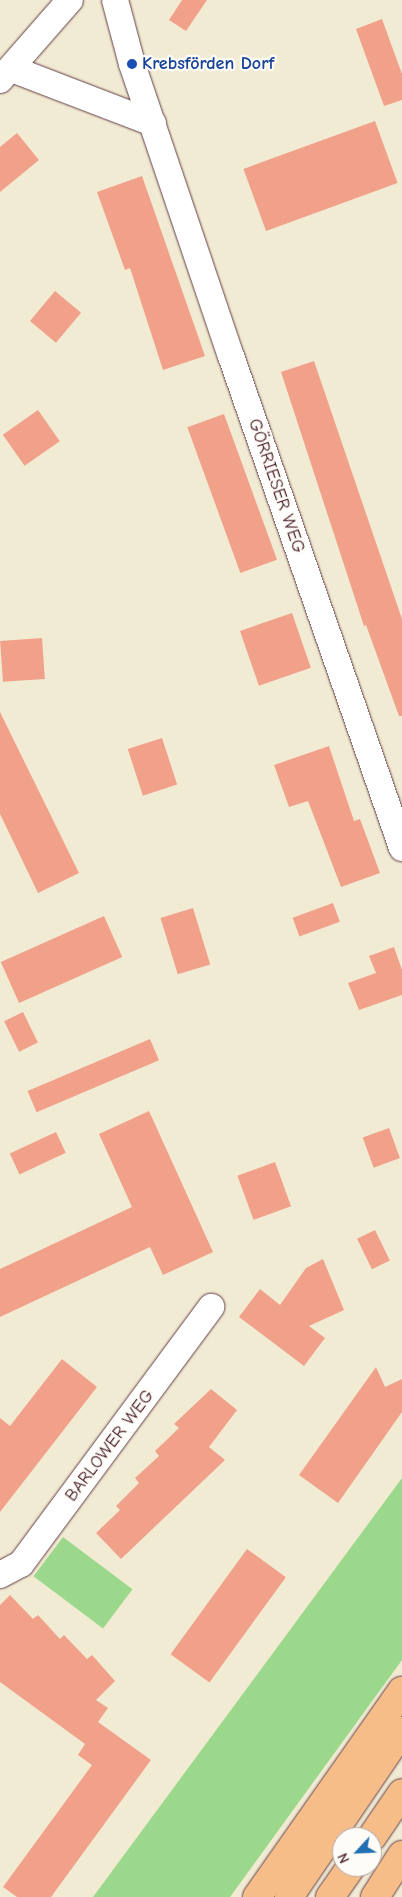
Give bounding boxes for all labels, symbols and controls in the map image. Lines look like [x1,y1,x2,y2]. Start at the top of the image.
place label: Krebsförden Dorf [142,53,274,75]
marker: Krebsförden Dorf [126,58,138,70]
street label: GÖRRIESER WEG [243,416,309,556]
street label: BARLOWER WEG [61,1386,159,1506]
north arrow [332,1827,382,1877]
text: N [334,1850,353,1866]

